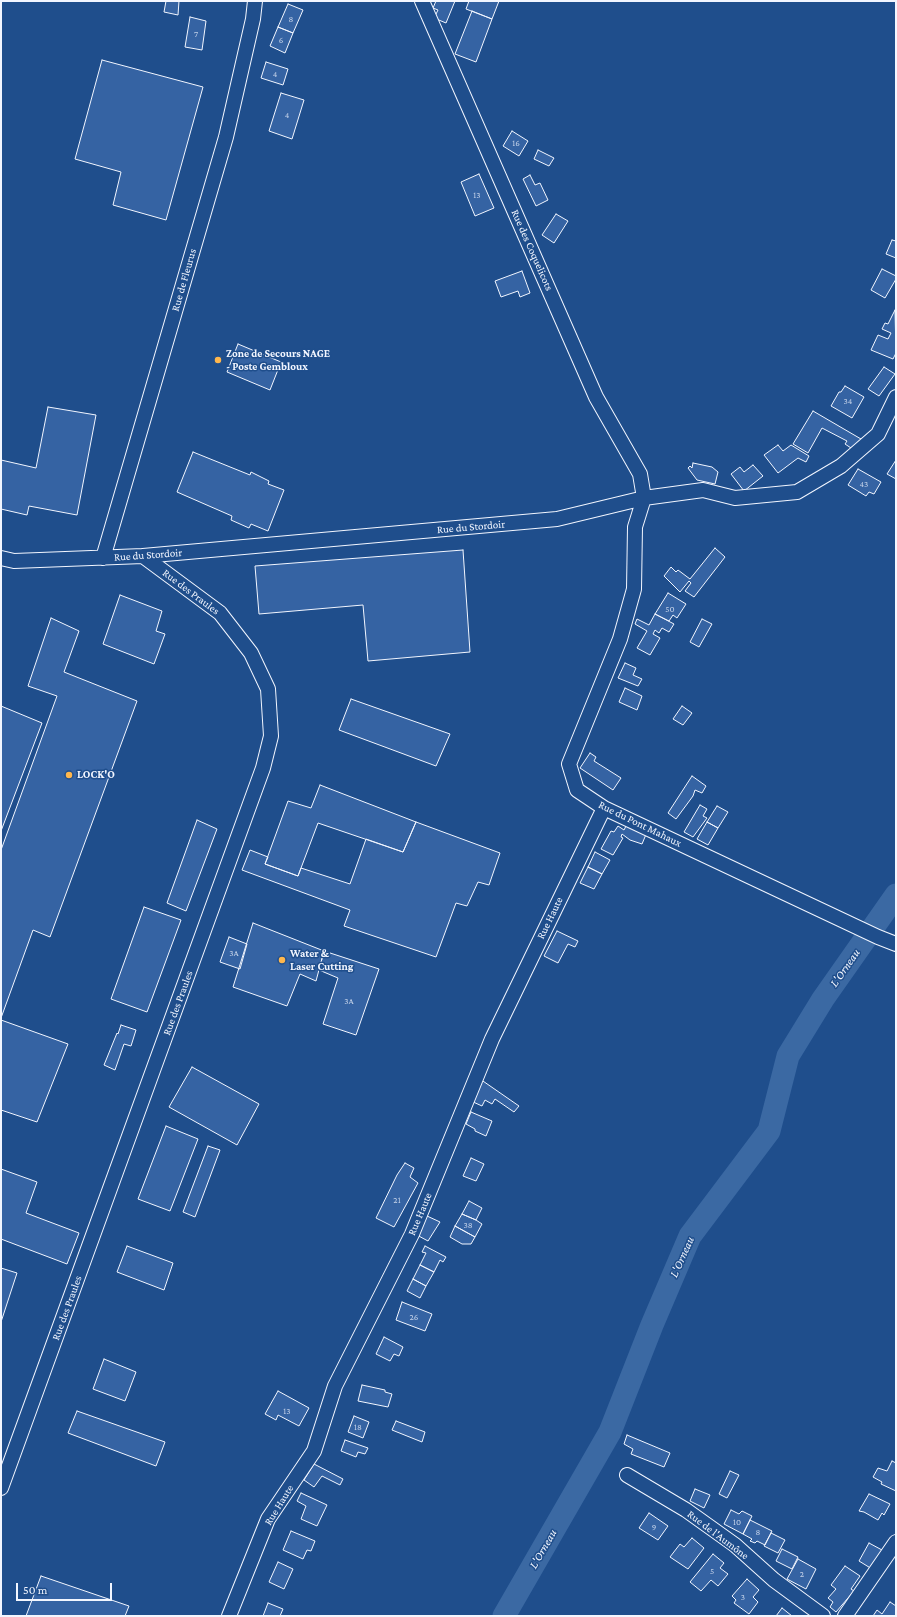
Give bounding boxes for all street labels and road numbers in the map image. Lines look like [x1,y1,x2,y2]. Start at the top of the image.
street label: Rue des Coquelicots [508,207,556,293]
street label: Rue de Fleurus [169,247,199,313]
street label: Rue du Stordoir [436,517,506,537]
street label: Rue du Stordoir [113,546,183,564]
street label: Rue des Praules [160,566,222,618]
street label: Rue du Pont Mahaux [596,798,684,850]
street label: Rue Haute [534,895,566,941]
street label: Rue des Praules [160,969,196,1037]
street label: Rue Haute [405,1191,435,1237]
street label: Rue des Praules [49,1274,85,1342]
street label: Rue Haute [261,1482,297,1528]
street label: Rue de l'Aumône [685,1508,751,1562]

